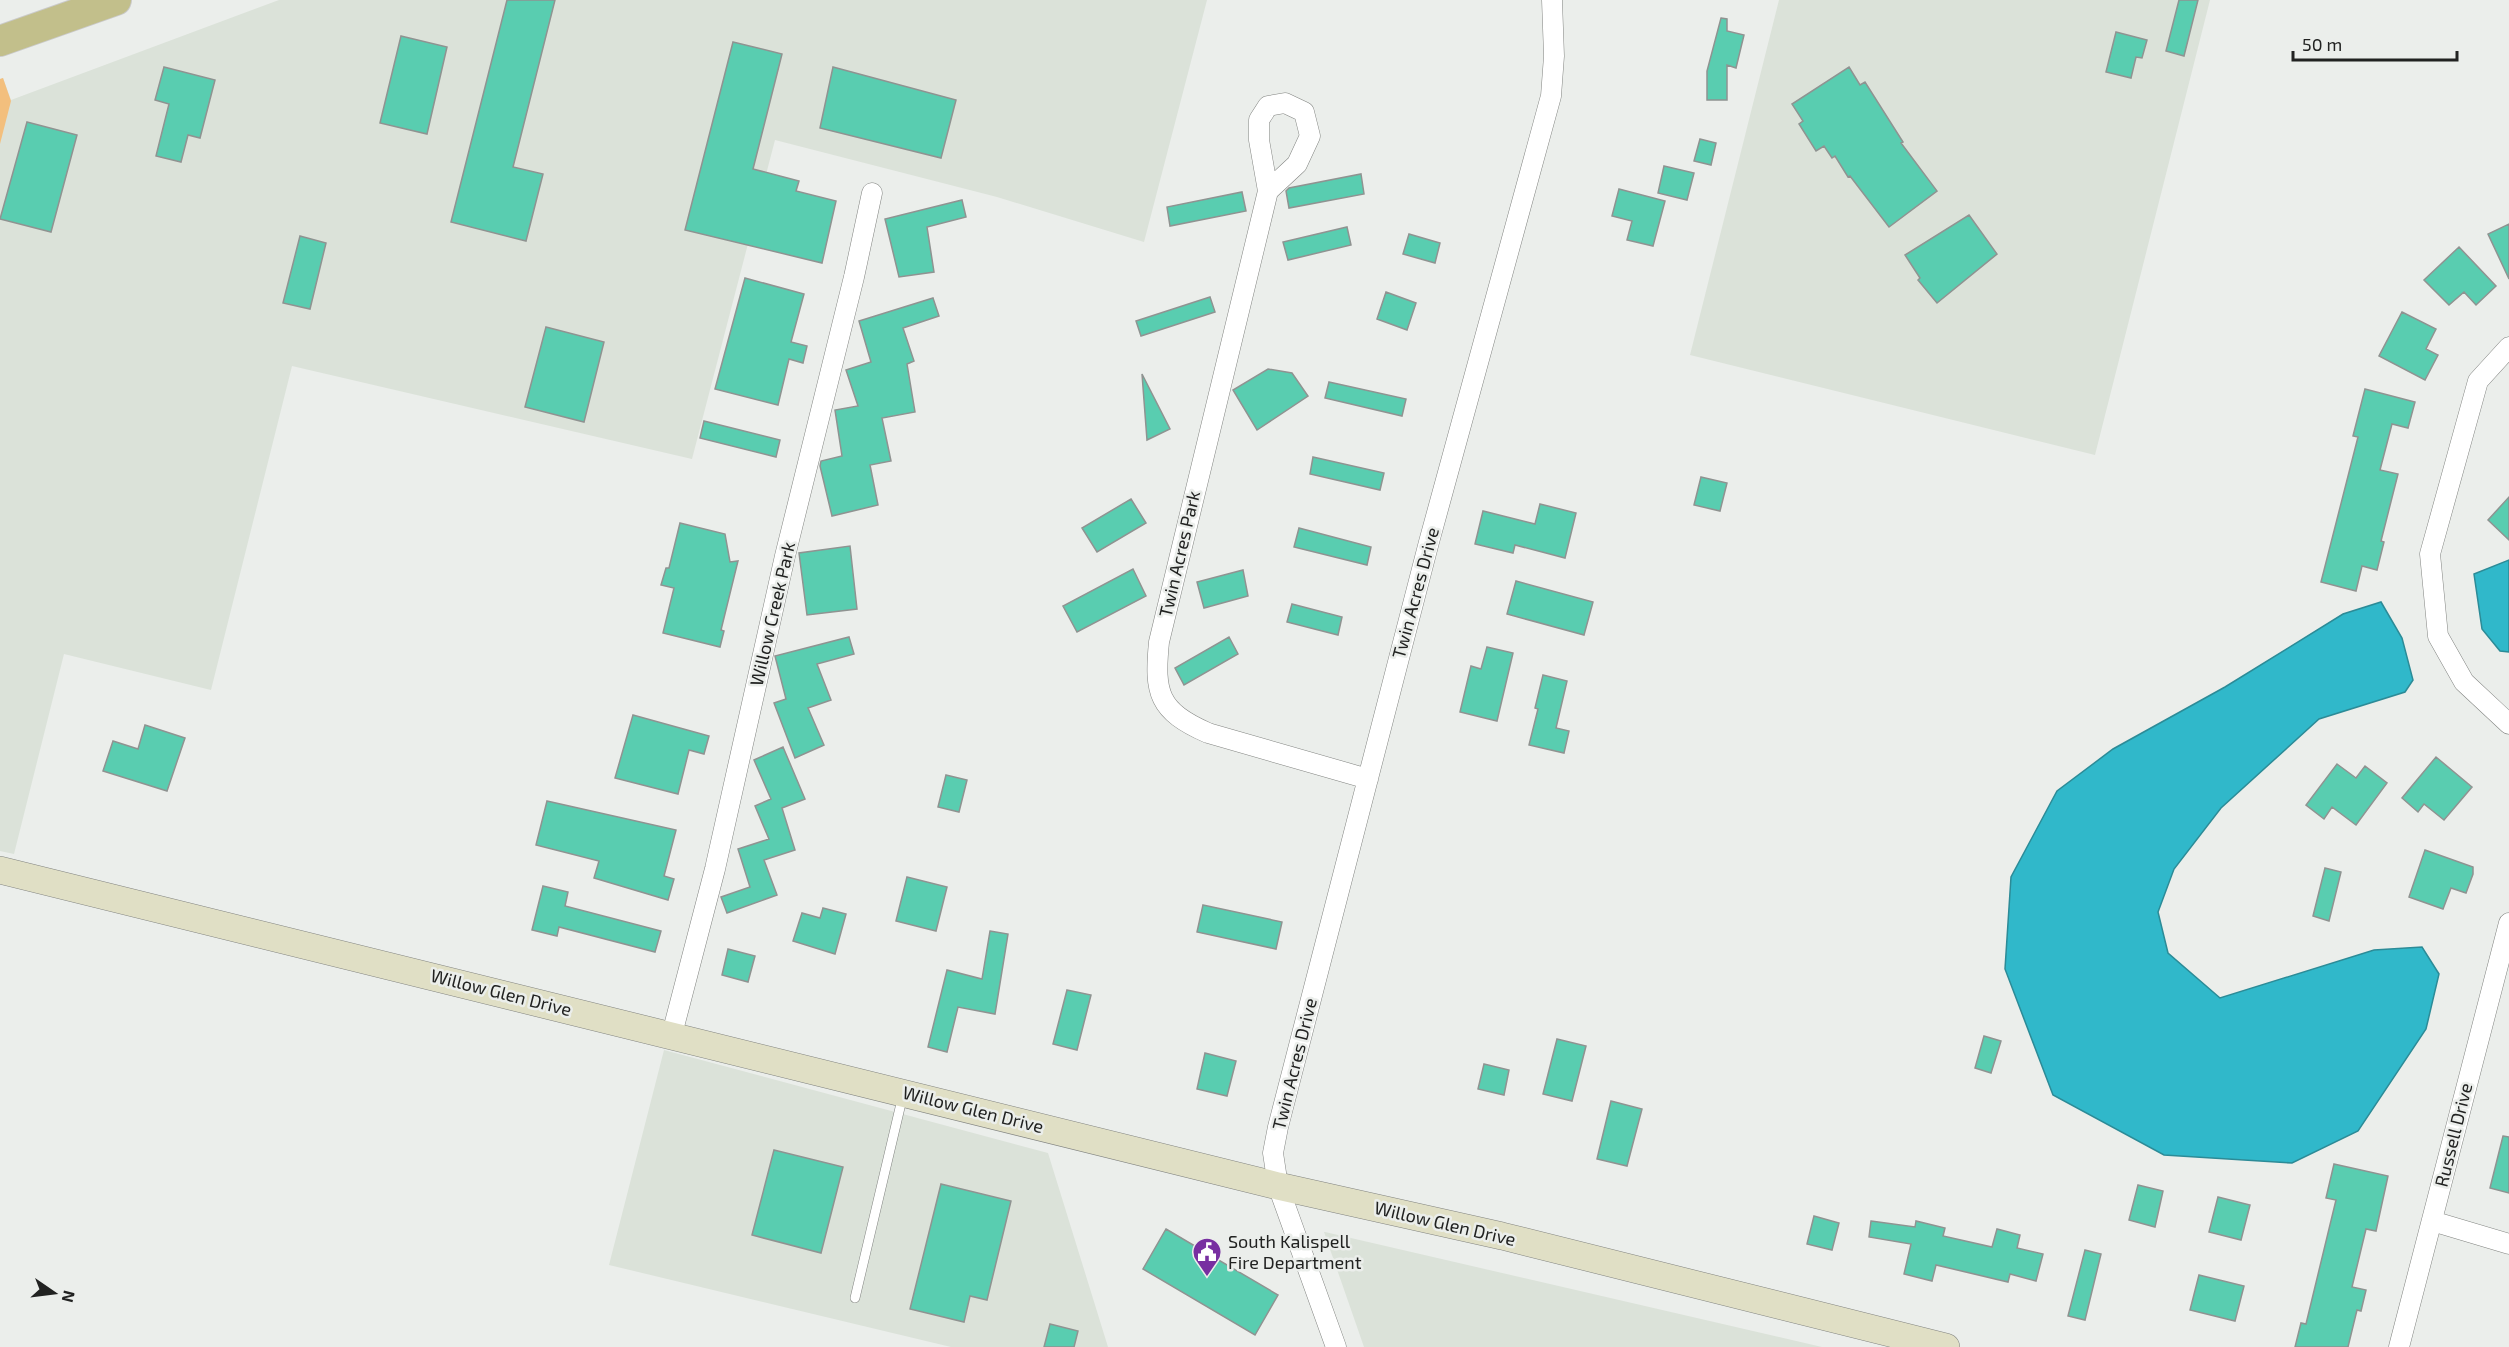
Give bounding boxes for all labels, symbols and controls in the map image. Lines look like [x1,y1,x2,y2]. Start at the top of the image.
scale bar [2293,24,2456,62]
text: 50 m [2302,33,2342,55]
street label: Twin Acres Park [1154,488,1204,619]
street label: Twin Acres Drive [1387,525,1443,661]
street label: Willow Creek Park [745,540,799,688]
street label: Willow Glen Drive [429,964,574,1020]
street label: Twin Acres Drive [1267,996,1321,1132]
street label: Willow Glen Drive [901,1081,1046,1137]
street label: Russell Drive [2429,1081,2477,1189]
street label: Willow Glen Drive [1372,1196,1518,1250]
place label: South Kalispell Fire Department [1228,1230,1362,1273]
public building icon: South Kalispell Fire Department [1191,1236,1223,1278]
north arrow [24,1263,84,1323]
text: N [58,1289,80,1305]

